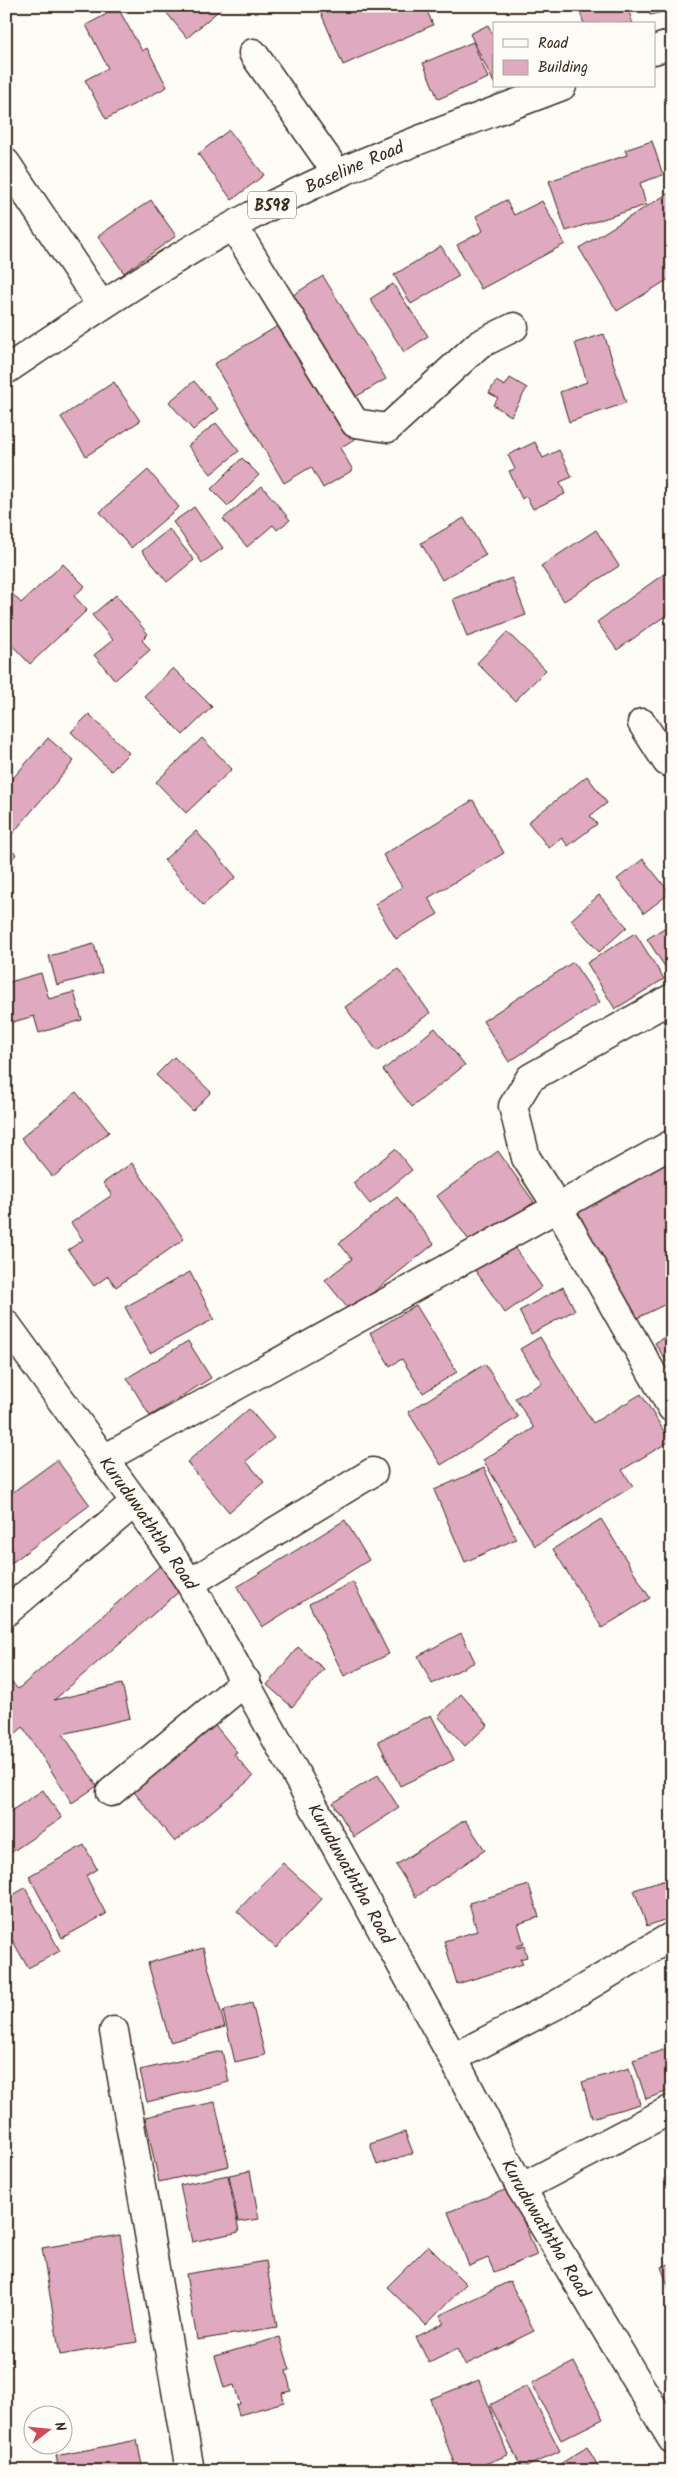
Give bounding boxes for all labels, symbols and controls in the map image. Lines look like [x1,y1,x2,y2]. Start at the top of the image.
legend [493,22,656,88]
text: Road [538,32,569,56]
text: Building [538,56,588,80]
street label: Baseline Road [301,134,410,203]
road number: B598 [248,192,296,218]
street label: Kuruduwaththa Road [91,1451,205,1597]
street label: Kuruduwaththa Road [299,1799,401,1951]
street label: Kuruduwaththa Road [492,2154,598,2305]
north arrow [22,2404,72,2454]
text: N [48,2419,71,2434]

